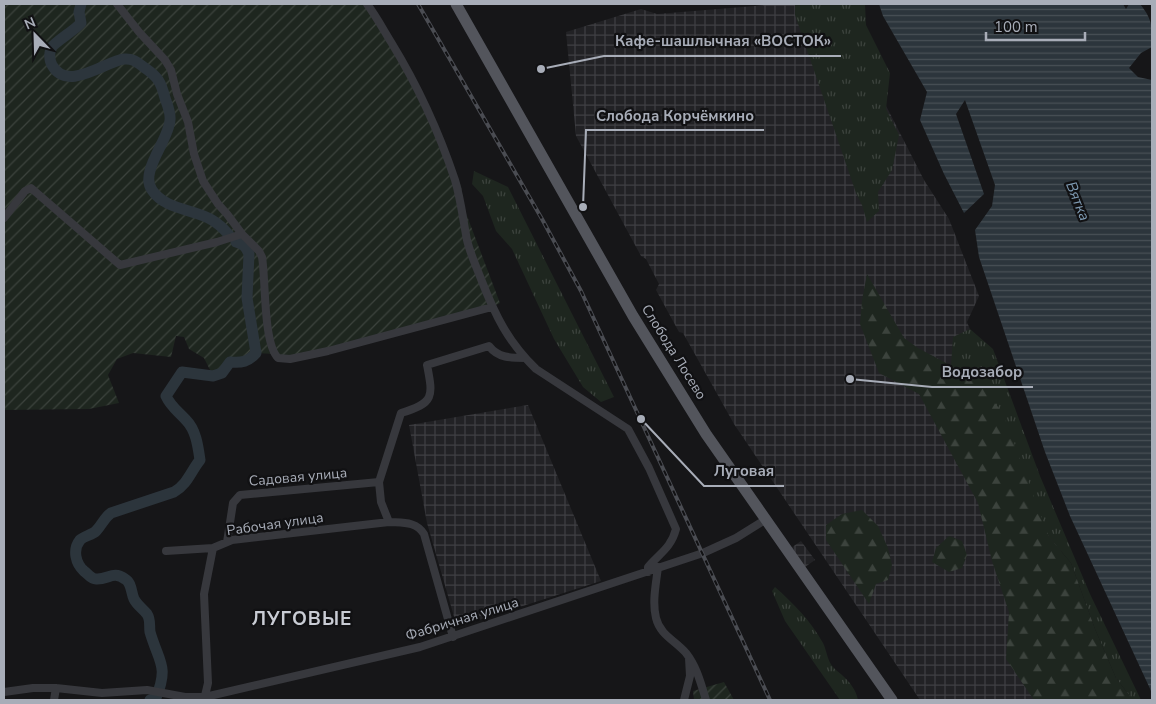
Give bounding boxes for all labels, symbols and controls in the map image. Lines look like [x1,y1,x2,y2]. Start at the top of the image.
north arrow [10,10,60,60]
scale bar [986,10,1085,42]
text: N [22,13,39,34]
text: 100 m [994,17,1038,37]
callout: Кафе-шашлычная «ВОСТОК» [604,26,841,56]
text: Кафе-шашлычная «ВОСТОК» [615,31,831,51]
callout: Слобода Корчёмкино [586,100,764,130]
text: Слобода Корчёмкино [596,106,754,126]
water label: Вятка [1061,178,1095,224]
street label: Слобода Лосево [637,301,711,403]
callout: Водозабор [932,357,1033,387]
text: Водозабор [942,362,1022,382]
callout: Луговая [704,456,784,486]
text: Луговая [714,461,774,481]
street label: Садовая улица [248,463,348,491]
street label: Рабочая улица [225,508,325,540]
street label: Фабричная улица [403,593,521,645]
district label: ЛУГОВЫЕ [252,606,352,632]

